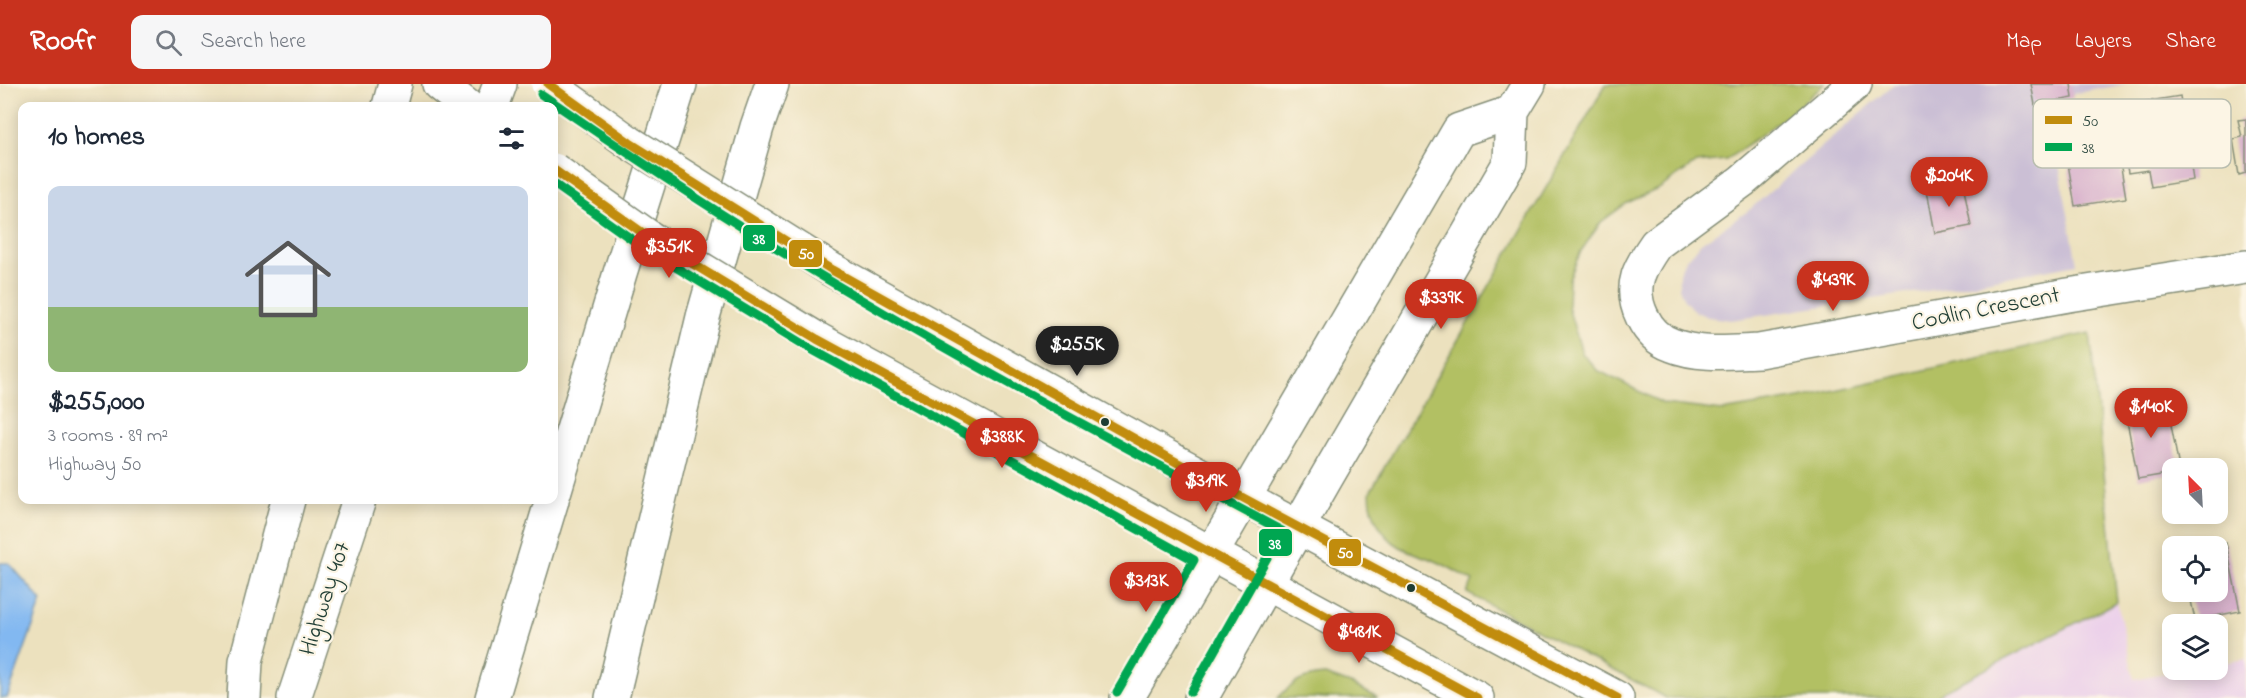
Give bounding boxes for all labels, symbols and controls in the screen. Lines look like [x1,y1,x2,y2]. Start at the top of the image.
search box [131,15,551,69]
text: Roofr [30,22,95,63]
icon: search [152,26,185,59]
text: Search here [200,26,306,58]
text: Map [2006,27,2042,57]
text: Layers [2075,27,2132,57]
text: Share [2165,27,2216,57]
legend [2033,99,2231,168]
text: 50 [2082,110,2098,134]
text: 10 homes [48,119,145,157]
icon: filters [495,122,528,155]
text: 38 [2082,137,2095,161]
pin: $204K [1907,157,1991,208]
text: $204K [1925,162,1973,191]
line badge: 38 [742,224,776,252]
icon: home [234,225,342,333]
pin: $351K [627,228,711,279]
text: 38 [752,228,765,252]
text: $351K [645,233,693,262]
line badge: 50 [788,239,823,268]
text: 50 [798,243,814,267]
pin: $439K [1791,261,1875,312]
text: $439K [1811,266,1855,295]
street label: Codlin Crescent [1909,278,2063,342]
pin: $339K [1399,279,1483,330]
text: $339K [1419,284,1463,313]
pin: $255K [1035,326,1119,377]
text: $255K [1050,331,1104,360]
text: $255,000 [48,384,145,422]
pin: $140K [2109,388,2193,439]
text: $140K [2128,393,2174,422]
unlabelled marker [1099,416,1111,428]
pin: $388K [960,418,1044,469]
text: 3 rooms · 89 m² [48,422,168,451]
text: $388K [979,423,1025,452]
text: Highway 50 [48,451,141,480]
north arrow [2162,458,2228,524]
map controls [2162,458,2228,680]
pin: $319K [1164,462,1248,513]
text: $319K [1185,467,1227,496]
line badge: 38 [1258,528,1293,557]
text: 38 [1268,533,1281,557]
button: locate [2162,536,2228,602]
street label: Highway 407 [291,538,362,661]
line badge: 50 [1328,538,1362,567]
text: 50 [1337,542,1353,566]
pin: $313K [1104,562,1188,613]
text: $313K [1124,567,1168,596]
unlabelled marker [1405,582,1417,594]
pin: $481K [1317,613,1401,664]
button: layers [2162,614,2228,680]
text: $481K [1337,618,1381,647]

